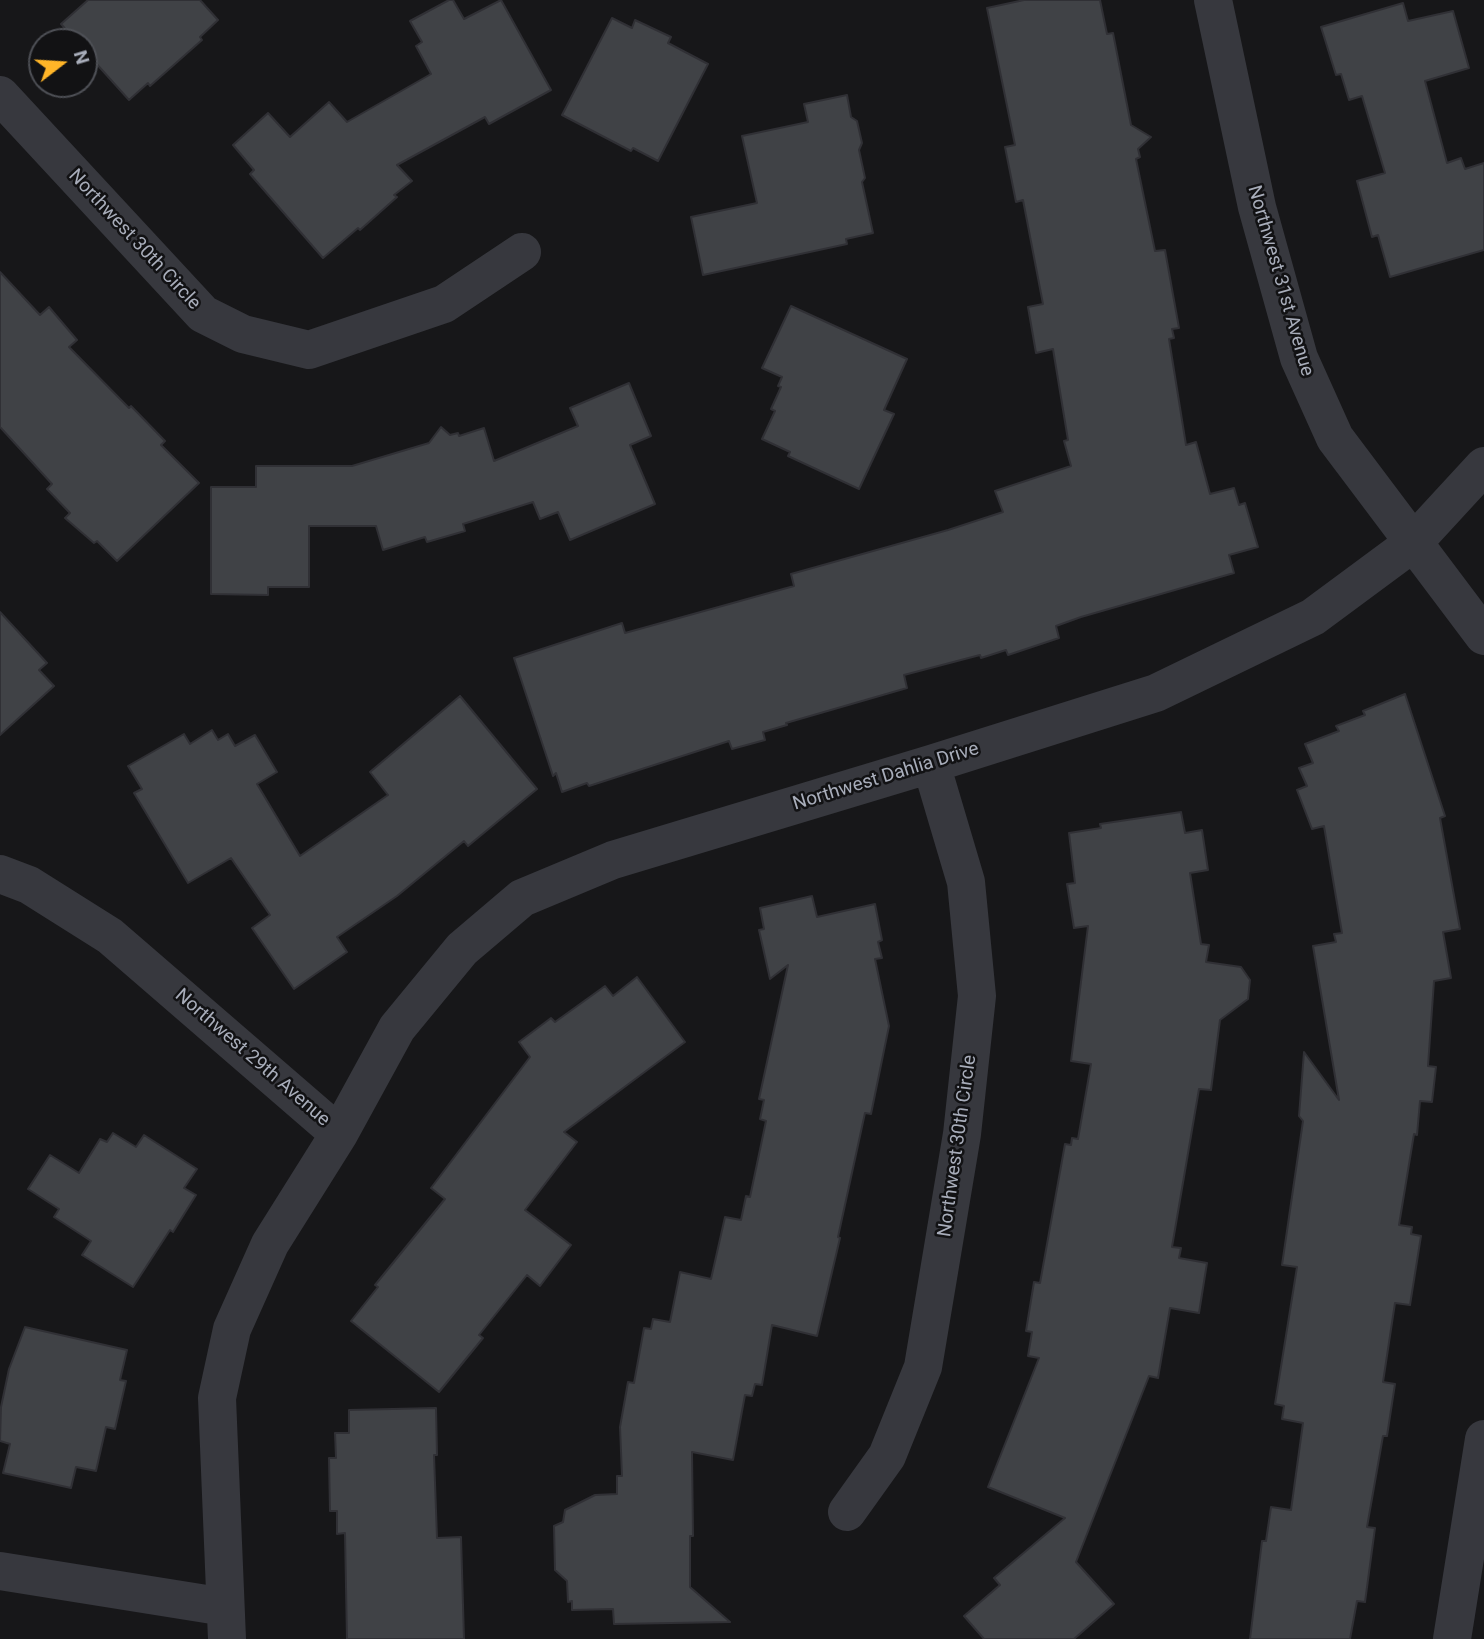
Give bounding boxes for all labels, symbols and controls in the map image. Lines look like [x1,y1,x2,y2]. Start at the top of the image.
north arrow [28,28,98,98]
text: N [69,48,95,67]
street label: Northwest 30th Circle [63,165,205,315]
street label: Northwest 31st Avenue [1242,183,1318,379]
street label: Northwest Dahlia Drive [790,738,982,816]
street label: Northwest 29th Avenue [170,984,334,1132]
street label: Northwest 30th Circle [934,1053,982,1239]

